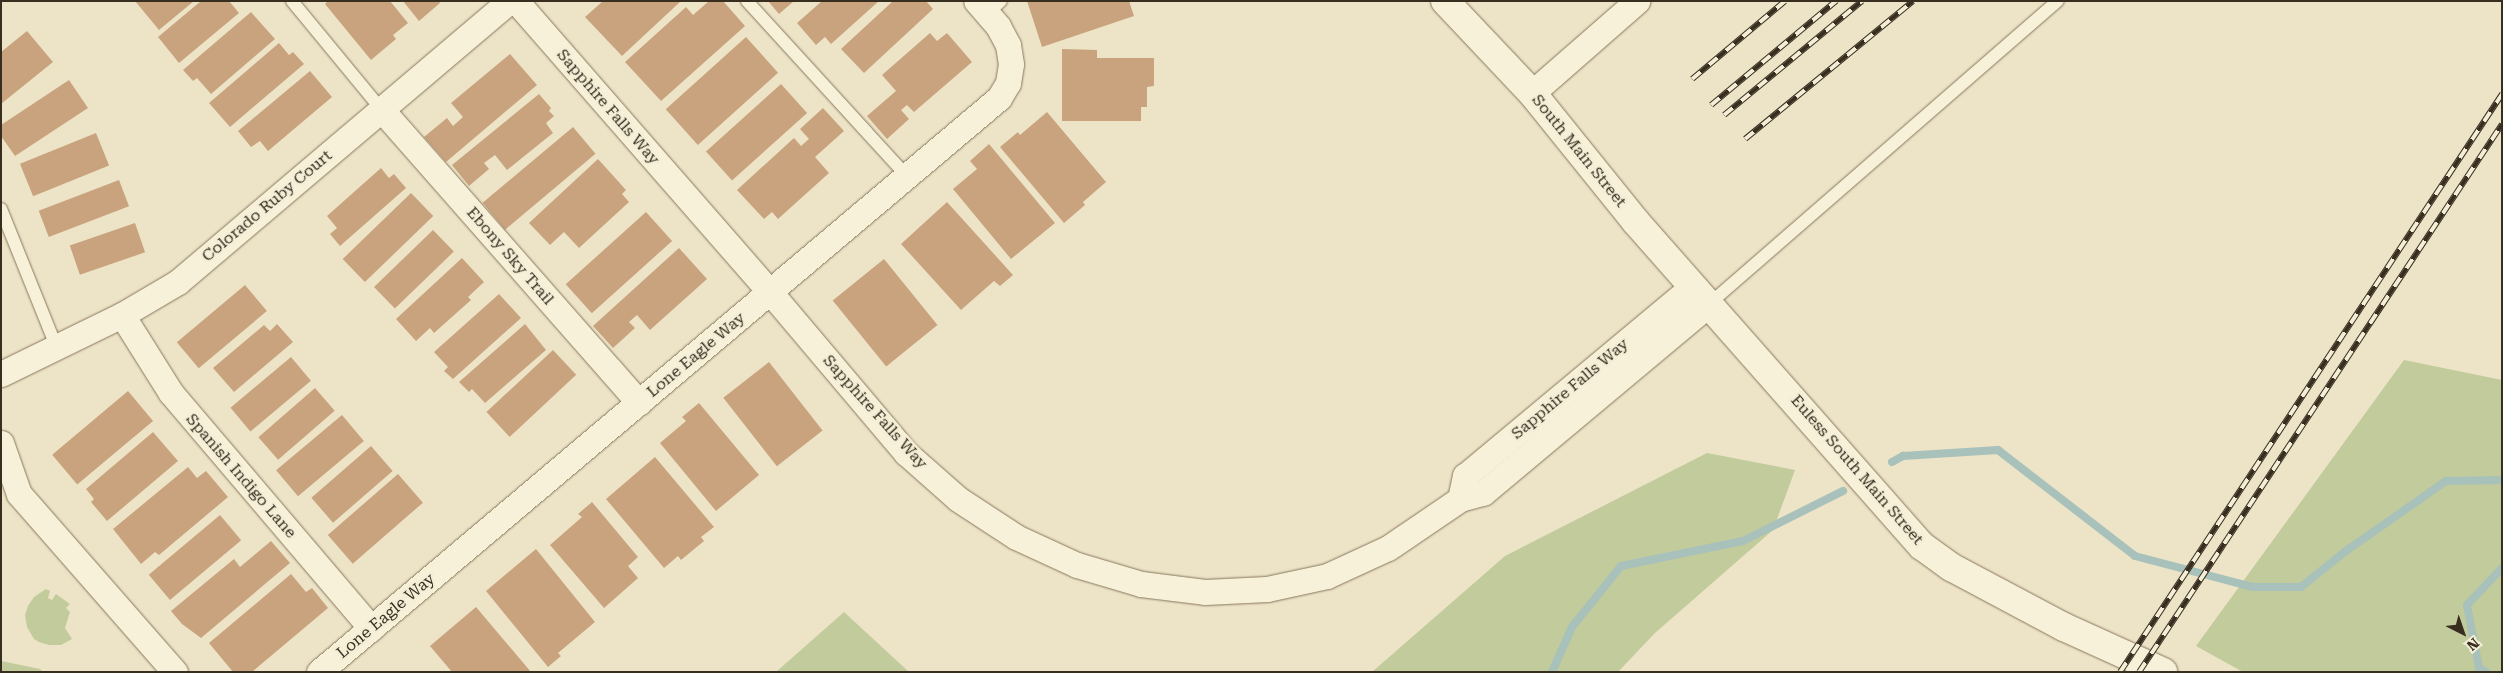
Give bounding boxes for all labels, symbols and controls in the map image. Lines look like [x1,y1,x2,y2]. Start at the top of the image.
street label: Sapphire Falls Way [553,45,663,169]
street label: South Main Street [1528,91,1630,211]
street label: Colorado Ruby Court [198,146,336,266]
street label: Ebony Sky Trail [462,203,558,309]
street label: Lone Eagle Way [643,308,749,402]
street label: Sapphire Falls Way [1508,335,1632,443]
street label: Sapphire Falls Way [819,351,931,473]
street label: Euless South Main Street [1787,391,1927,549]
street label: Spanish Indigo Lane [182,410,300,542]
street label: Lone Eagle Way [333,569,439,663]
north arrow [2438,608,2488,658]
text: N [2464,635,2482,654]

